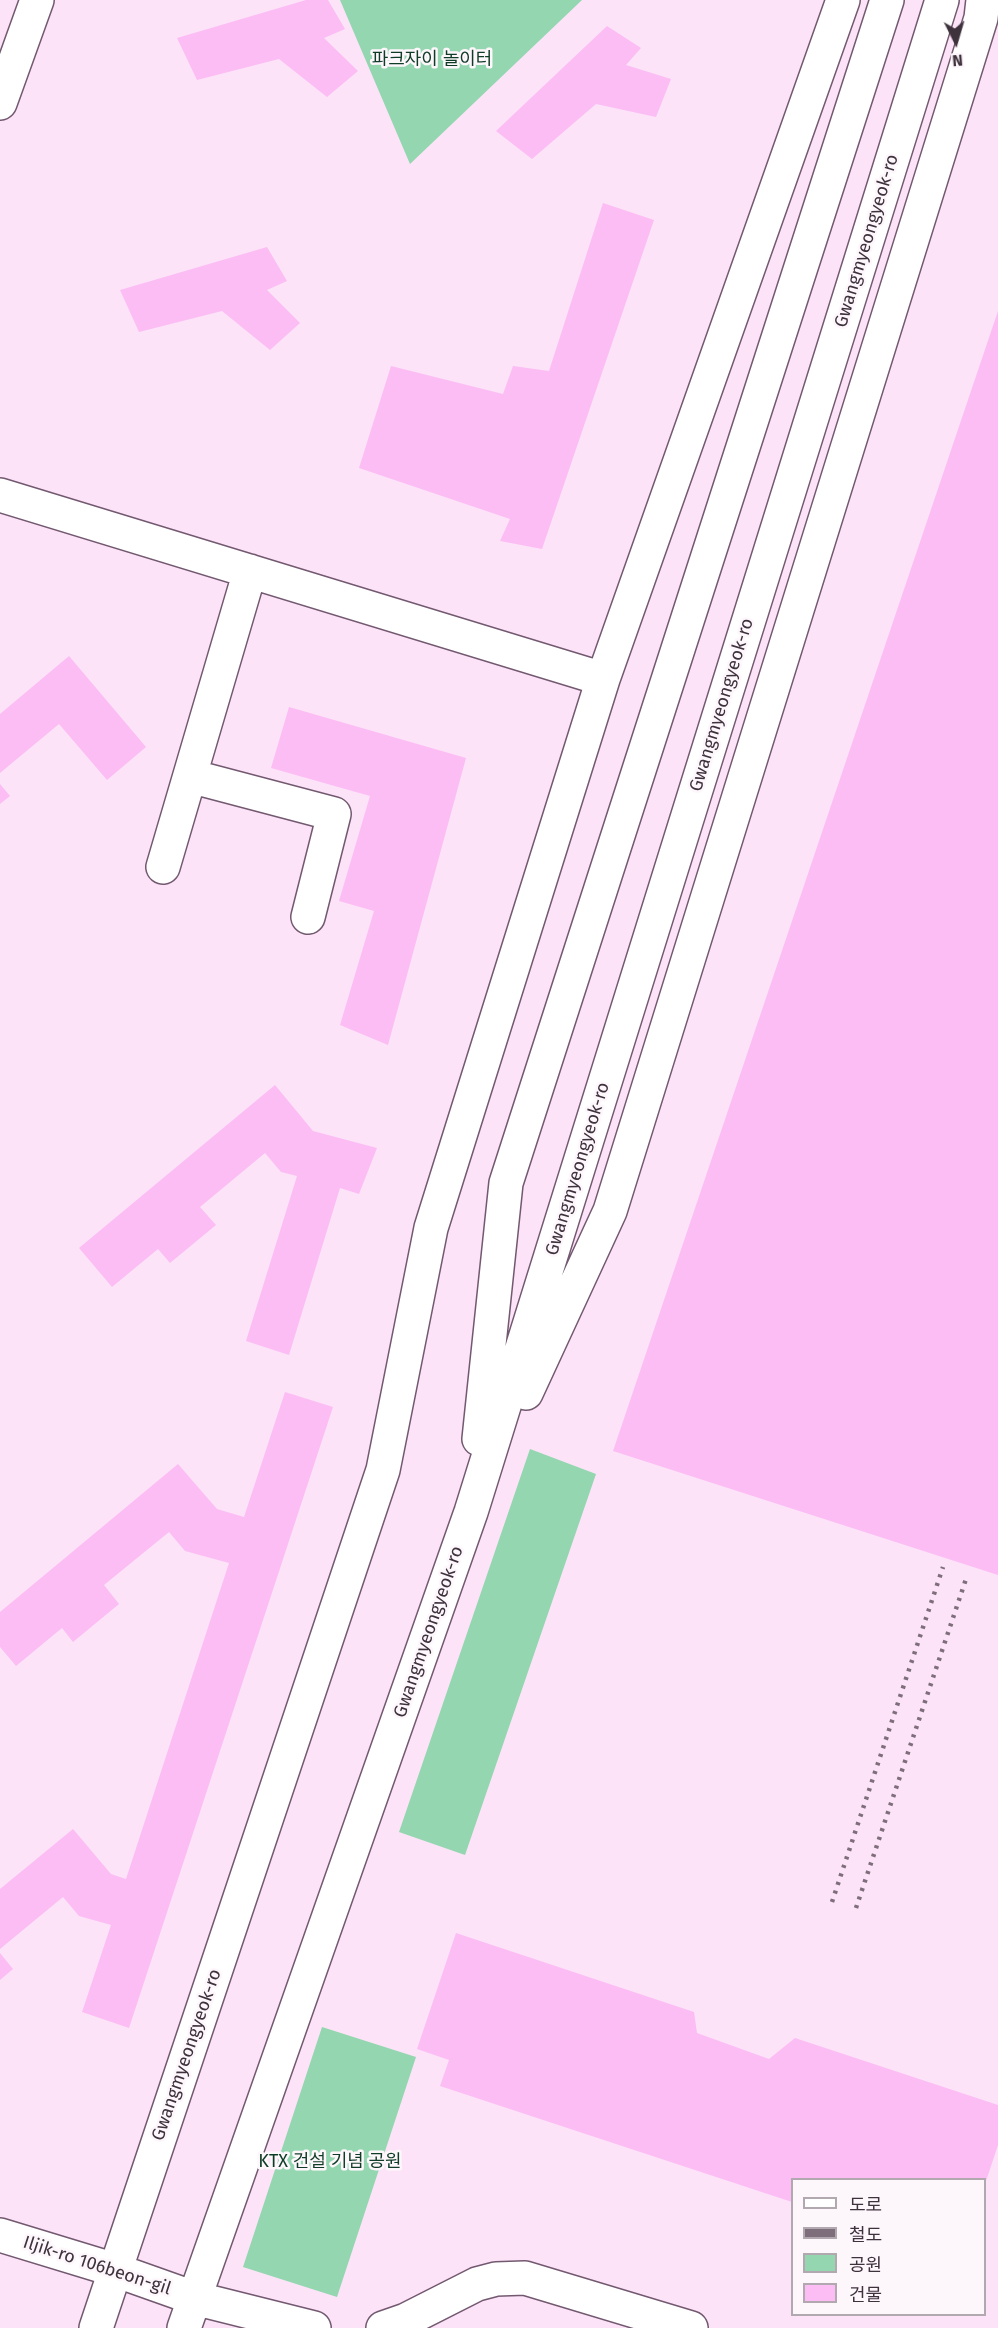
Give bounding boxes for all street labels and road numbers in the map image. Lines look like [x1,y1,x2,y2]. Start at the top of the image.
street label: Gwangmyeongyeok-ro [830,152,904,330]
street label: Gwangmyeongyeok-ro [685,616,759,794]
street label: Gwangmyeongyeok-ro [541,1080,615,1258]
street label: Gwangmyeongyeok-ro [389,1543,469,1721]
street label: Gwangmyeongyeok-ro [147,1966,227,2144]
street label: Iljik-ro 106beon-gil [20,2232,174,2300]

